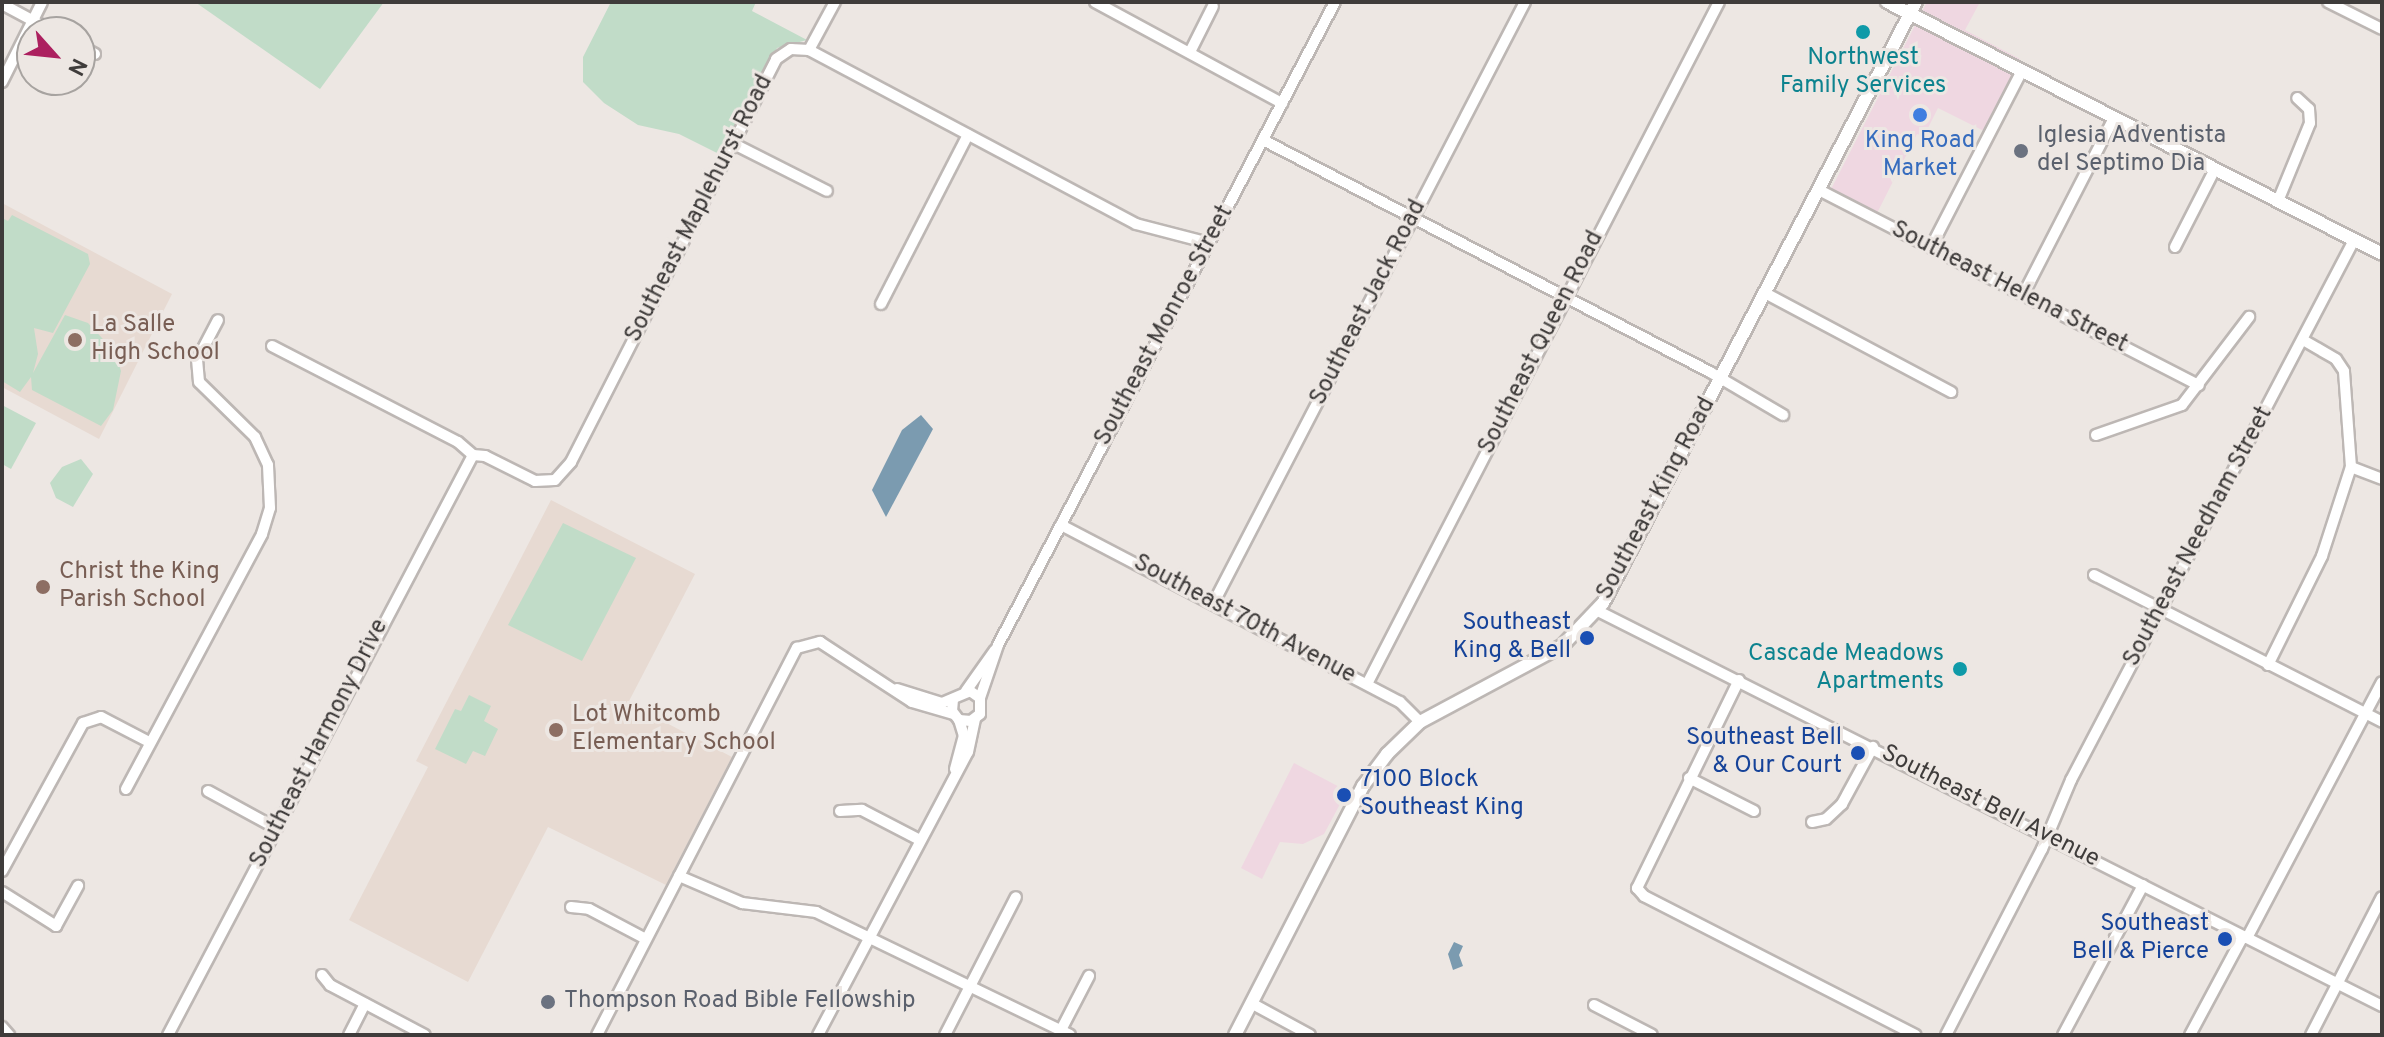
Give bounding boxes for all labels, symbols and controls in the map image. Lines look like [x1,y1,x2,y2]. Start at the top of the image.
north arrow [16,16,96,96]
marker: Northwest Family Services [1854,23,1872,41]
place label: Northwest Family Services [1780,45,1946,101]
text: N [60,53,92,79]
street label: Southeast Maplehurst Road [620,70,780,348]
marker: King Road Market [1911,106,1929,124]
place label: Iglesia Adventista del Septimo Dia [2037,123,2227,179]
place label: King Road Market [1865,128,1975,184]
marker: Iglesia Adventista del Septimo Dia [2012,142,2030,160]
street label: Southeast Jack Road [1305,196,1433,410]
street label: Southeast Monroe Street [1089,201,1241,451]
street label: Southeast Helena Street [1886,216,2132,360]
street label: Southeast Queen Road [1473,227,1611,459]
place label: La Salle High School [91,312,220,368]
marker: La Salle High School [66,331,84,349]
street label: Southeast King Road [1591,393,1723,605]
street label: Southeast Needham Street [2118,402,2280,672]
street label: Southeast 70th Avenue [1127,549,1361,691]
place label: Christ the King Parish School [59,559,220,615]
marker: Christ the King Parish School [34,578,52,596]
place label: Southeast King & Bell [1453,610,1571,666]
street label: Southeast Harmony Drive [245,615,395,873]
marker: Southeast King & Bell [1578,629,1596,647]
place label: Cascade Meadows Apartments [1748,641,1944,697]
marker: Cascade Meadows Apartments [1951,660,1969,678]
place label: Lot Whitcomb Elementary School [572,702,776,758]
marker: Lot Whitcomb Elementary School [547,721,565,739]
place label: Southeast Bell & Our Court [1686,725,1842,781]
street label: Southeast Bell Avenue [1876,739,2104,875]
marker: Southeast Bell & Our Court [1849,744,1867,762]
place label: 7100 Block Southeast King [1360,767,1524,823]
marker: 7100 Block Southeast King [1335,786,1353,804]
place label: Southeast Bell & Pierce [2072,911,2209,967]
marker: Southeast Bell & Pierce [2216,930,2234,948]
place label: Thompson Road Bible Fellowship [564,988,916,1016]
marker: Thompson Road Bible Fellowship [539,993,557,1011]

